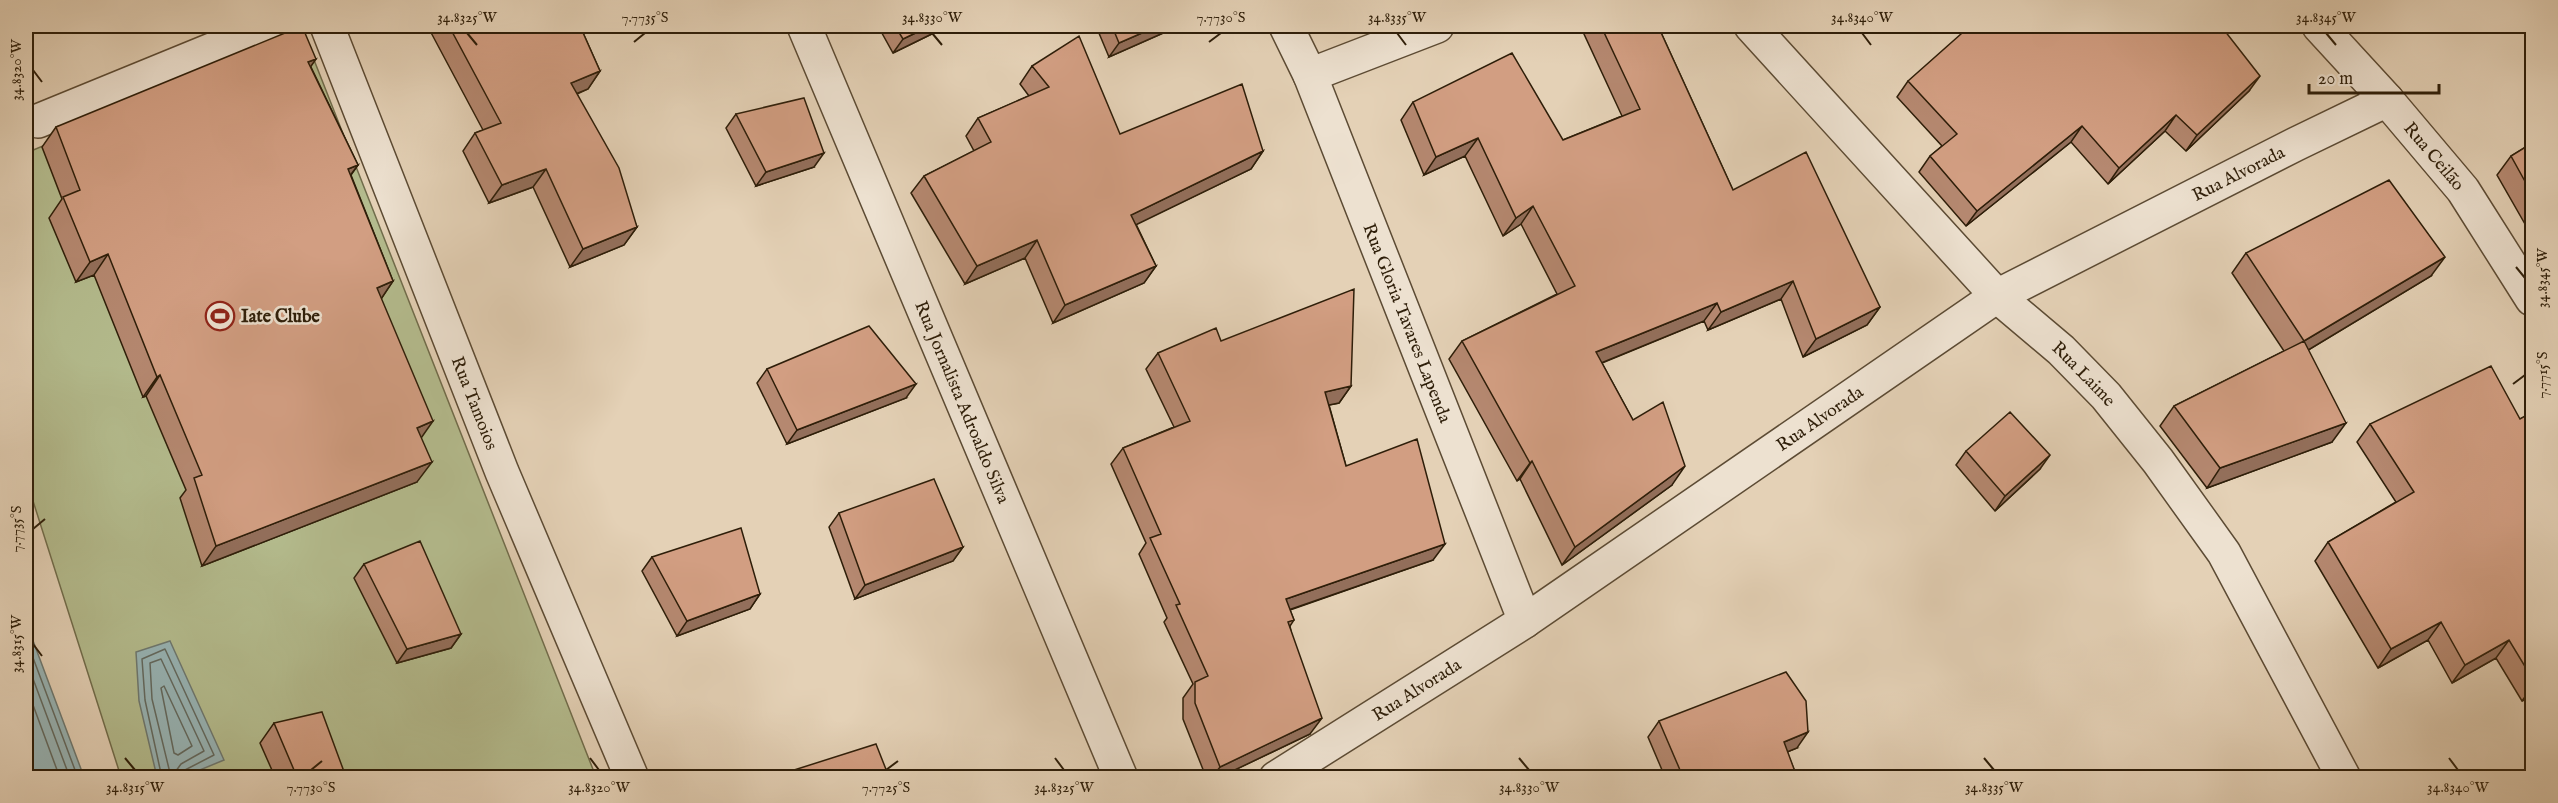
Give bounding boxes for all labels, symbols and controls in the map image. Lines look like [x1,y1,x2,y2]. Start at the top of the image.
text: 34.8325°W [437,8,497,27]
text: 7.7735°S [622,8,668,27]
text: 34.8330°W [902,8,963,27]
text: 7.7730°S [1197,8,1245,27]
text: 34.8335°W [1368,8,1427,27]
text: 34.8340°W [1831,8,1894,27]
text: 34.8345°W [2296,8,2357,27]
text: 34.8320°W [7,39,26,101]
scale bar [2309,57,2440,95]
text: 20 m [2318,68,2353,91]
street label: Rua Ceilão [2398,118,2469,197]
street label: Rua Alvorada [2189,142,2289,208]
street label: Rua Gloria Tavares Lapenda [1357,220,1456,427]
text: 34.8345°W [2533,247,2552,308]
street label: Rua Jornalista Adroaldo Silva [908,298,1014,508]
sports icon: Iate Clube [204,300,236,332]
place label: Iate Clube [241,306,321,329]
street label: Rua Laime [2046,337,2120,412]
text: 7.7715°S [2533,352,2552,398]
street label: Rua Tamoios [445,354,502,454]
street label: Rua Alvorada [1772,381,1869,457]
text: 7.7735°S [7,506,26,552]
text: 34.8315°W [7,614,26,673]
street label: Rua Alvorada [1368,654,1466,727]
text: 34.8315°W [106,778,165,797]
text: 7.7730°S [287,778,335,797]
text: 34.8320°W [568,778,630,797]
text: 7.7725°S [862,778,910,797]
text: 34.8325°W [1034,778,1094,797]
text: 34.8330°W [1499,778,1560,797]
text: 34.8335°W [1965,778,2024,797]
text: 34.8340°W [2427,778,2490,797]

